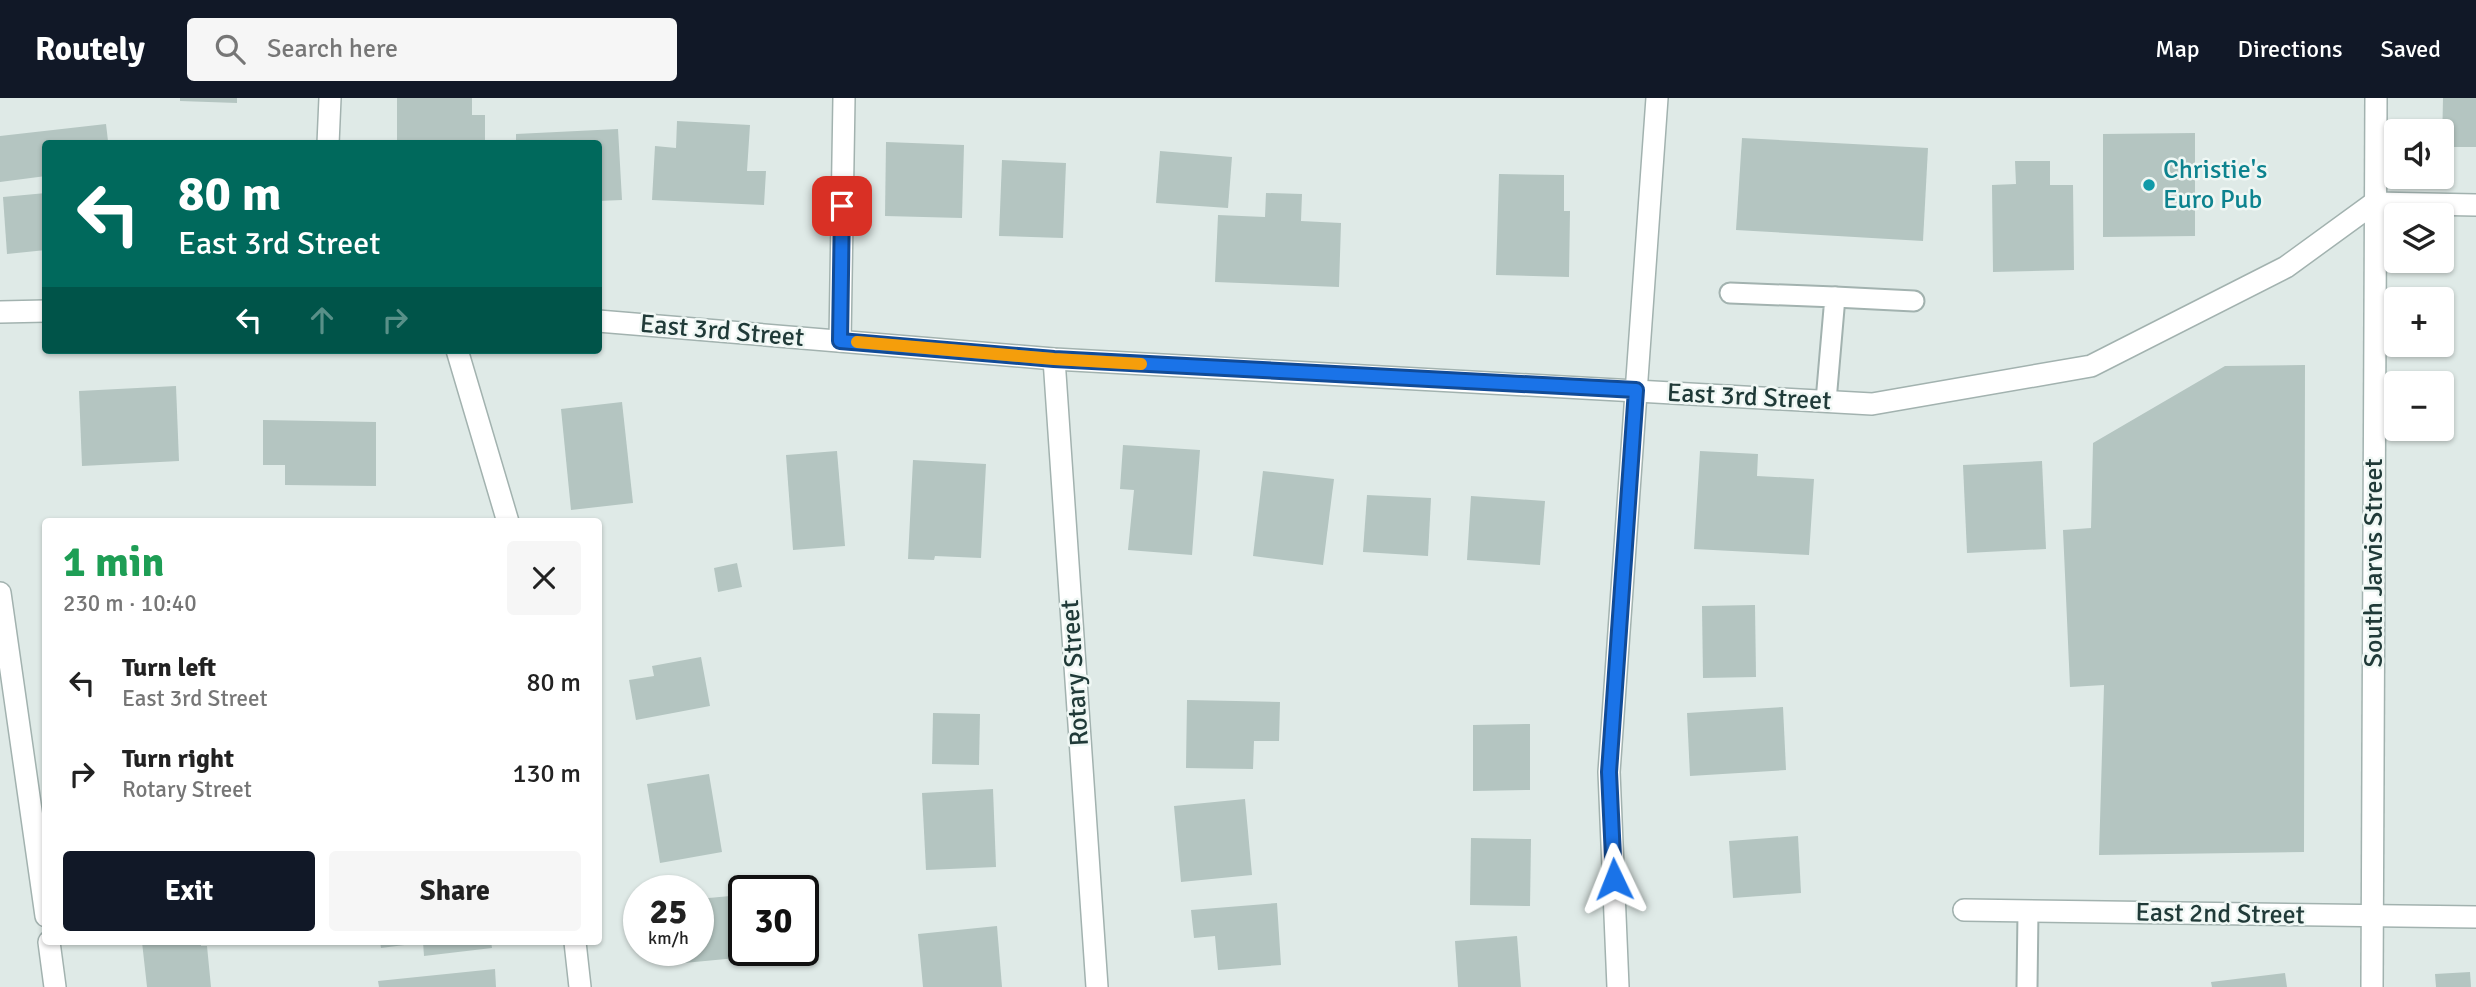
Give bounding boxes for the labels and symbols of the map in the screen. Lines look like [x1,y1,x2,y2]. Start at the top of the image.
place label: Christie's Euro Pub [2163,154,2267,216]
pin [812,176,872,236]
marker: Christie's Euro Pub [2141,177,2157,193]
street label: East 3rd Street [639,308,805,354]
street label: East 3rd Street [1666,377,1832,417]
street label: South Jarvis Street [2358,458,2390,668]
street label: Rotary Street [1054,599,1096,747]
position arrow [1577,842,1651,916]
speed limit sign: 30 [728,875,819,966]
street label: East 2nd Street [2135,897,2305,931]

